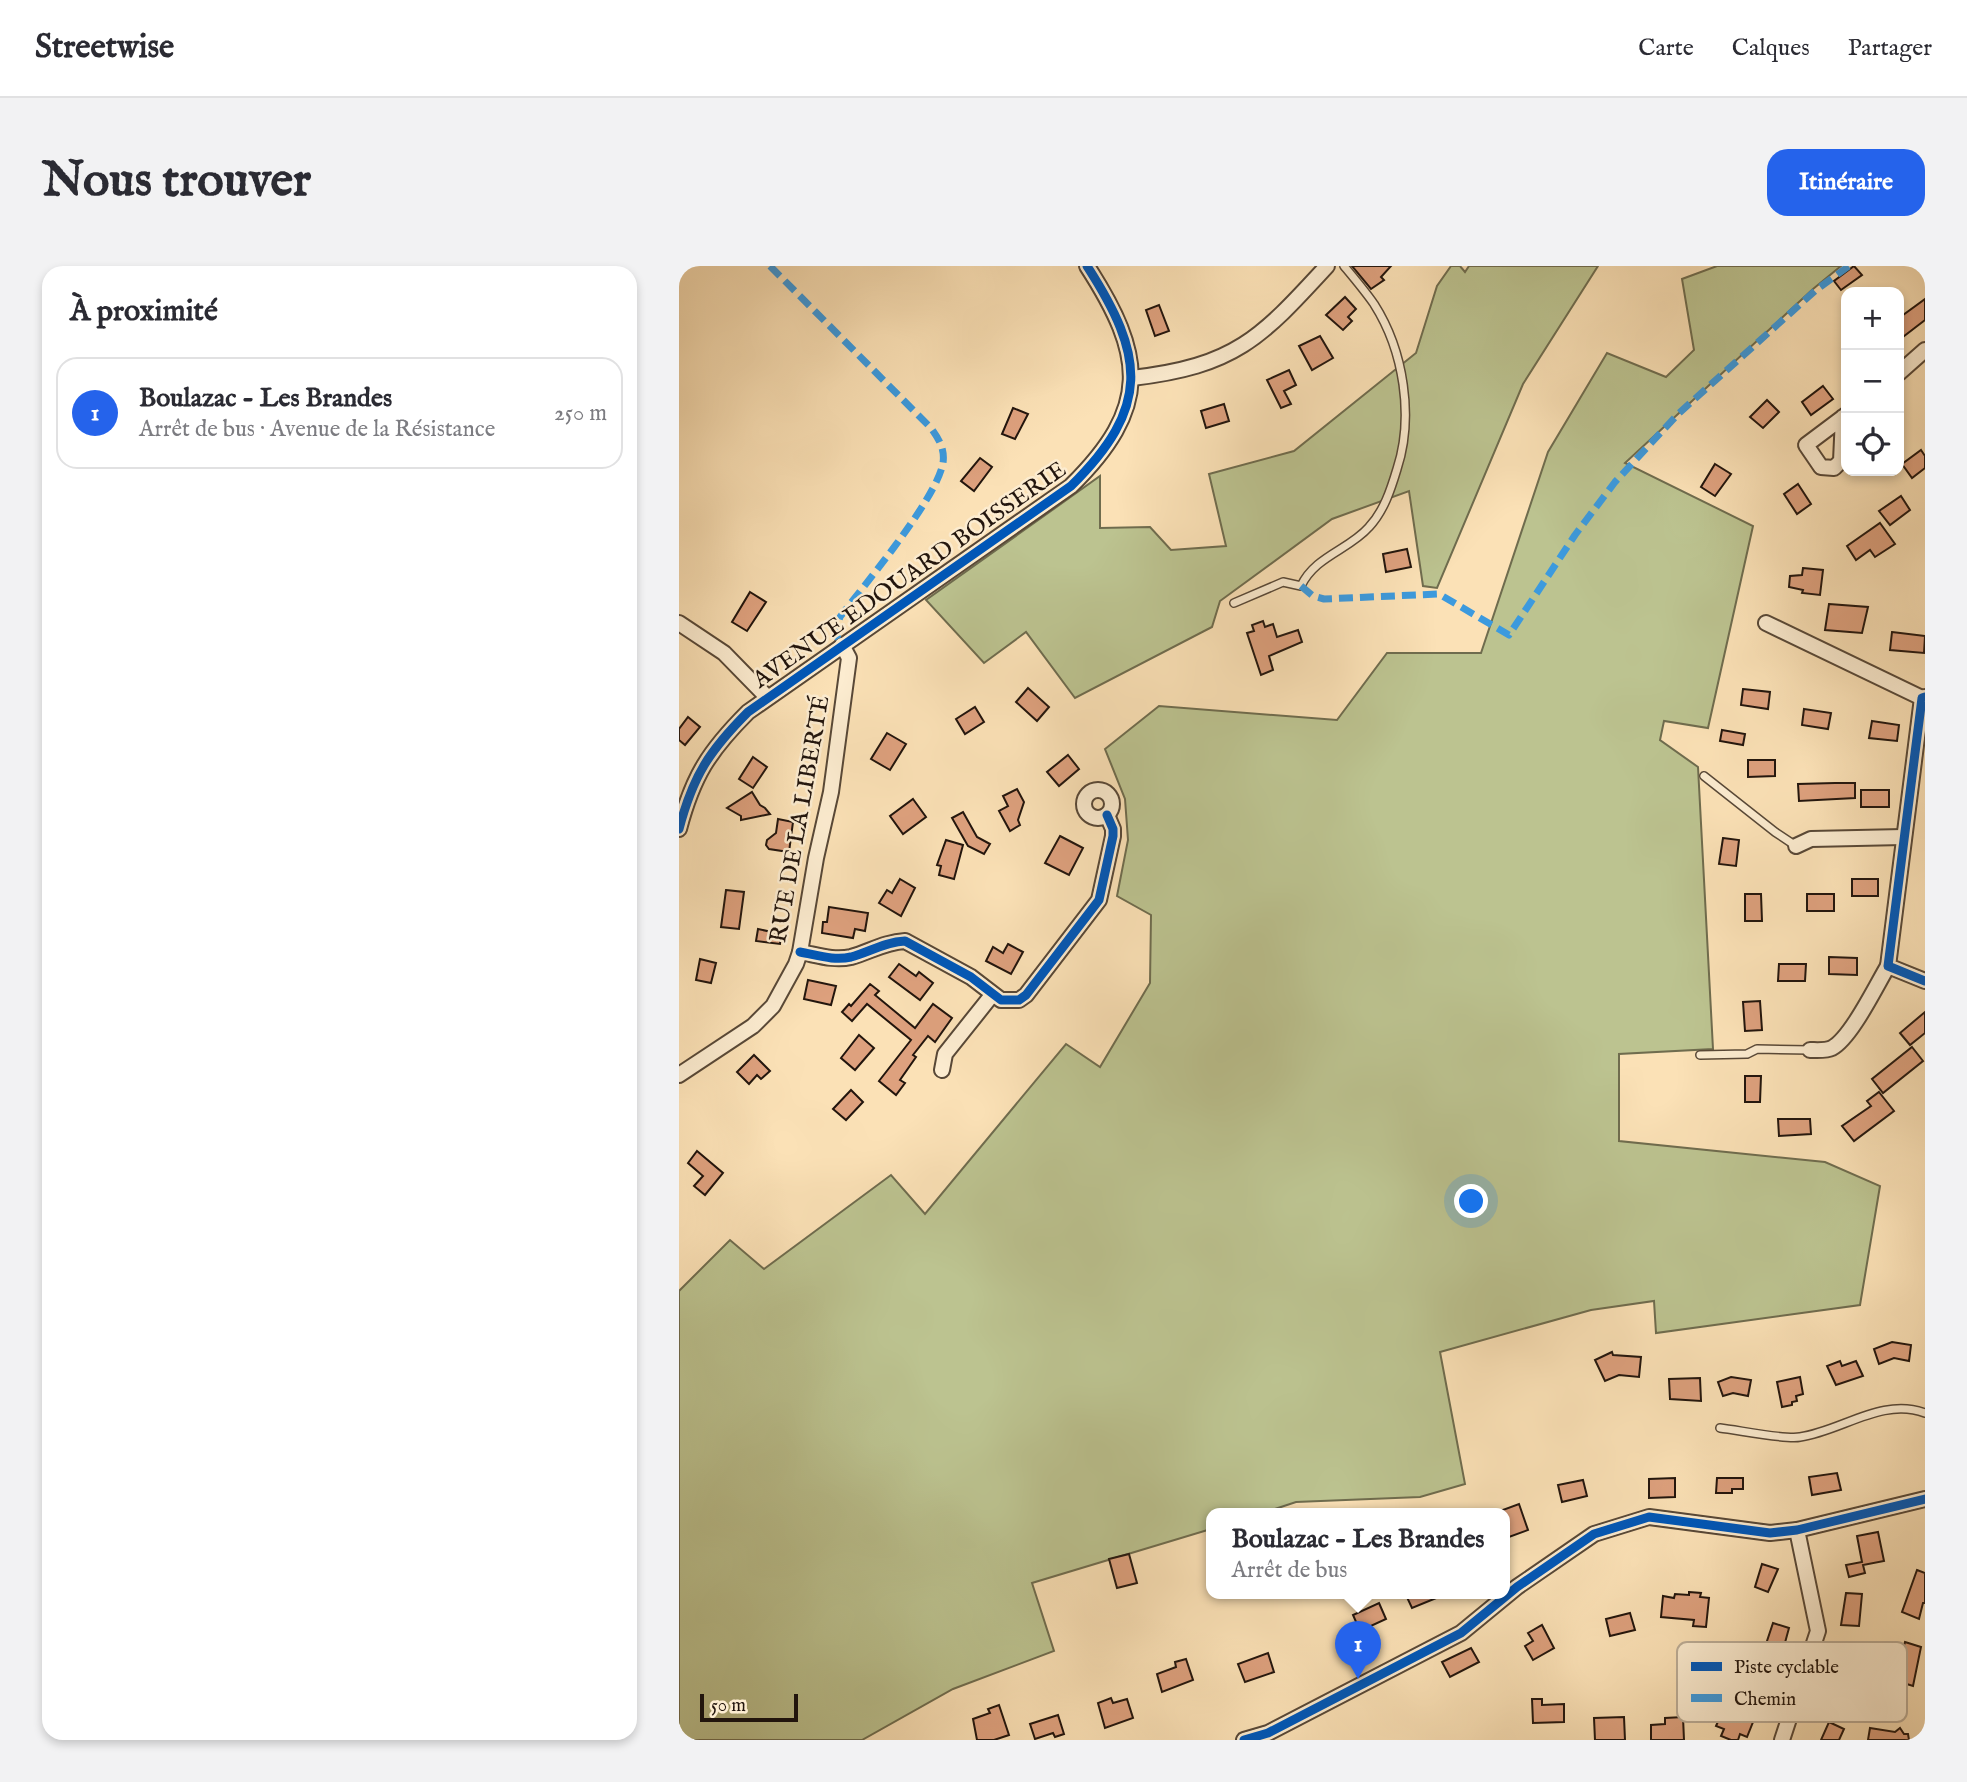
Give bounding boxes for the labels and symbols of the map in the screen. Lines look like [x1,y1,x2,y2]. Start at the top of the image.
street label: AVENUE EDOUARD BOISSERIE [746,455,1073,696]
street label: RUE DE LA LIBERTÉ [763,693,838,945]
your location [1454,1184,1488,1218]
pin: 1 [1335,1621,1381,1679]
legend [1677,1642,1907,1722]
text: Piste cyclable [1734,1656,1839,1680]
text: Chemin [1734,1688,1796,1712]
scale bar [700,1691,798,1723]

